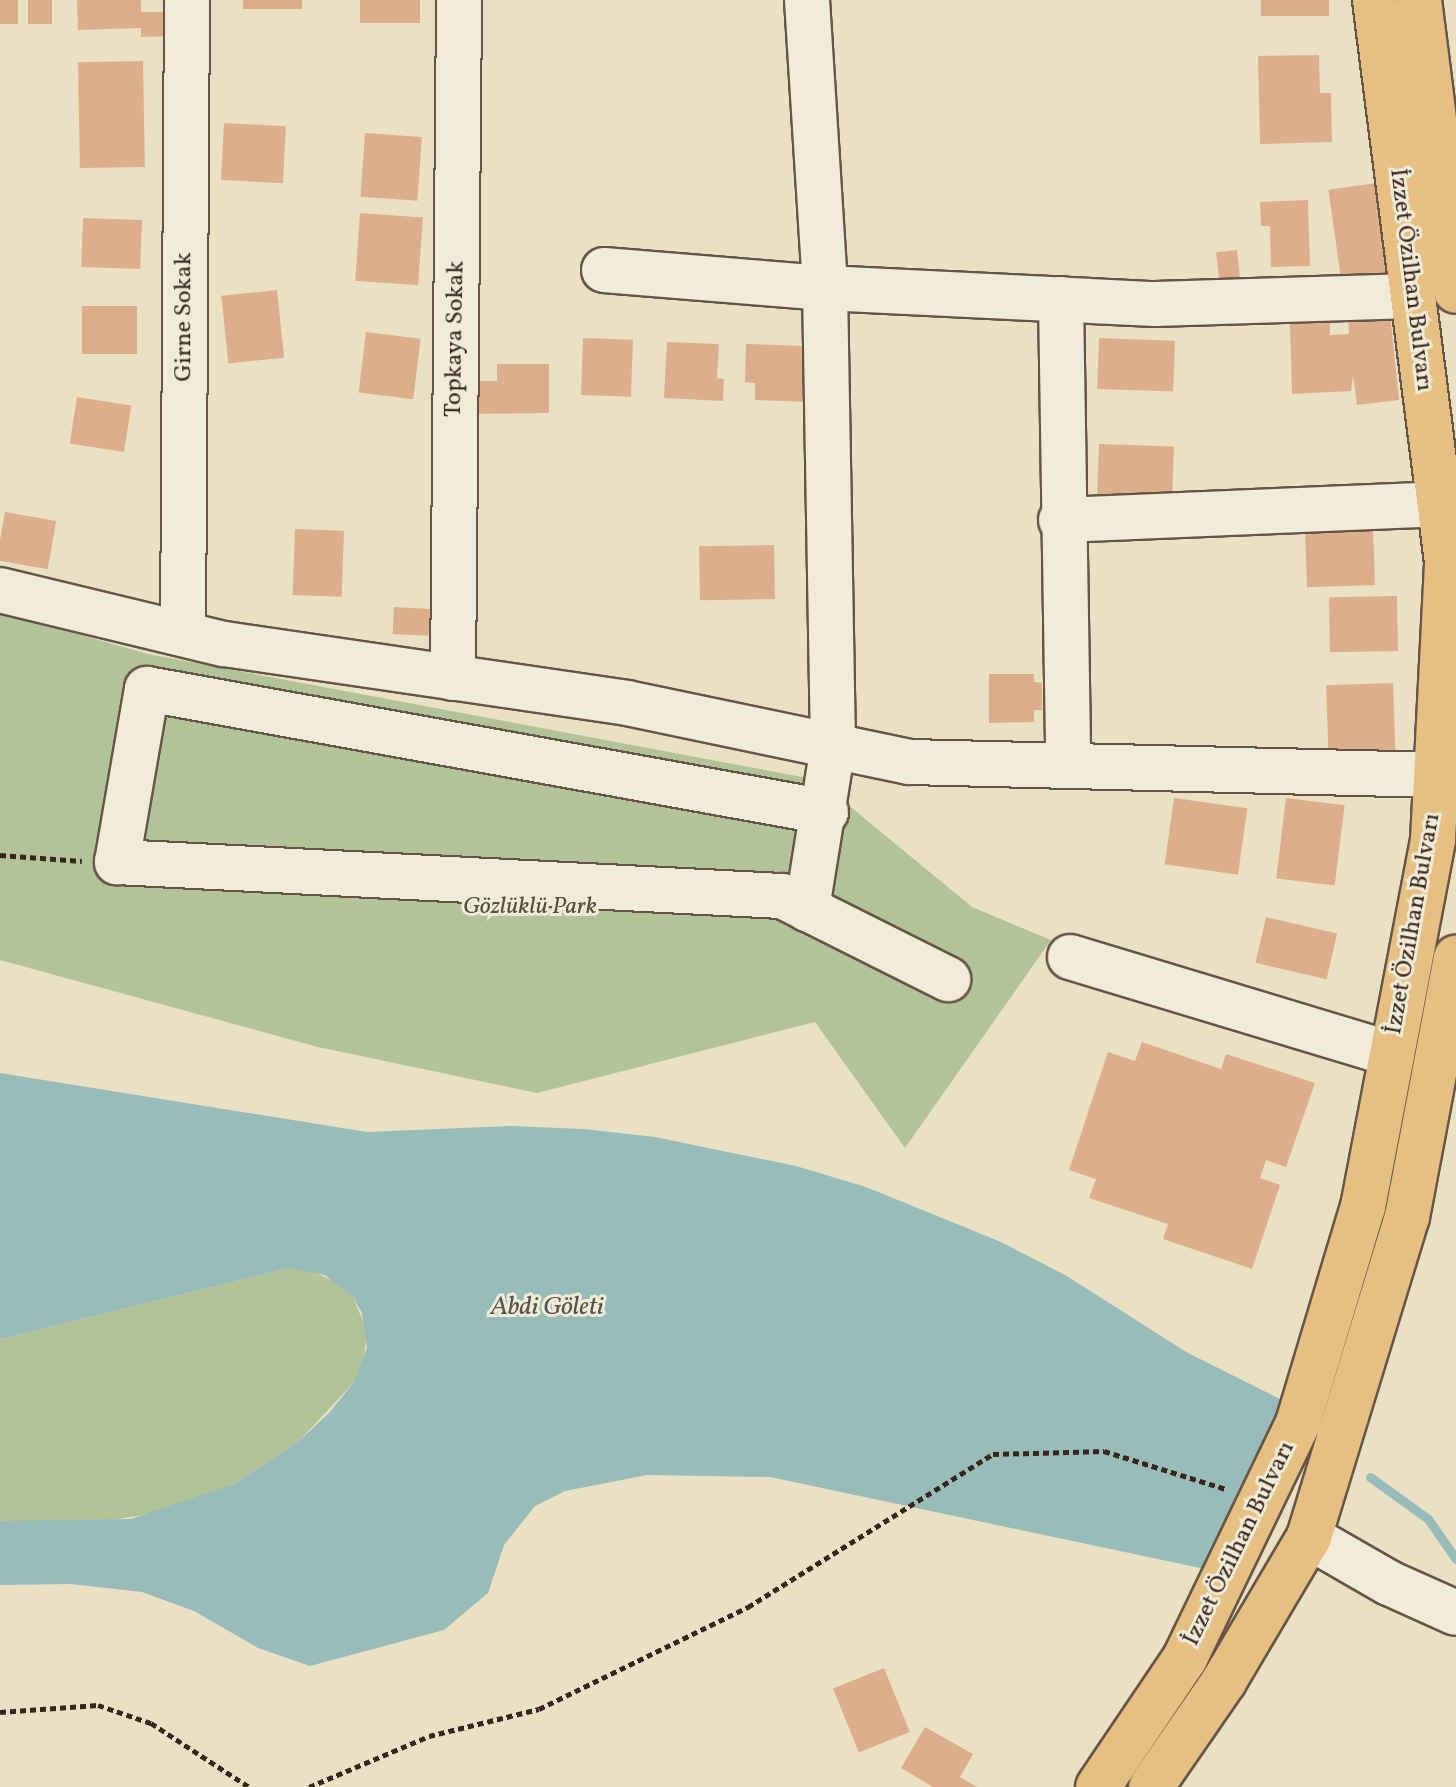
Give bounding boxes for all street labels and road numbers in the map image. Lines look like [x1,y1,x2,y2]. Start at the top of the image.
street label: İzzet Özilhan Bulvarı [1382,167,1438,393]
street label: Girne Sokak [171,252,199,382]
street label: Topkaya Sokak [440,260,472,418]
street label: İzzet Özilhan Bulvarı [1380,811,1448,1037]
street label: İzzet Özilhan Bulvarı [1178,1437,1302,1651]

